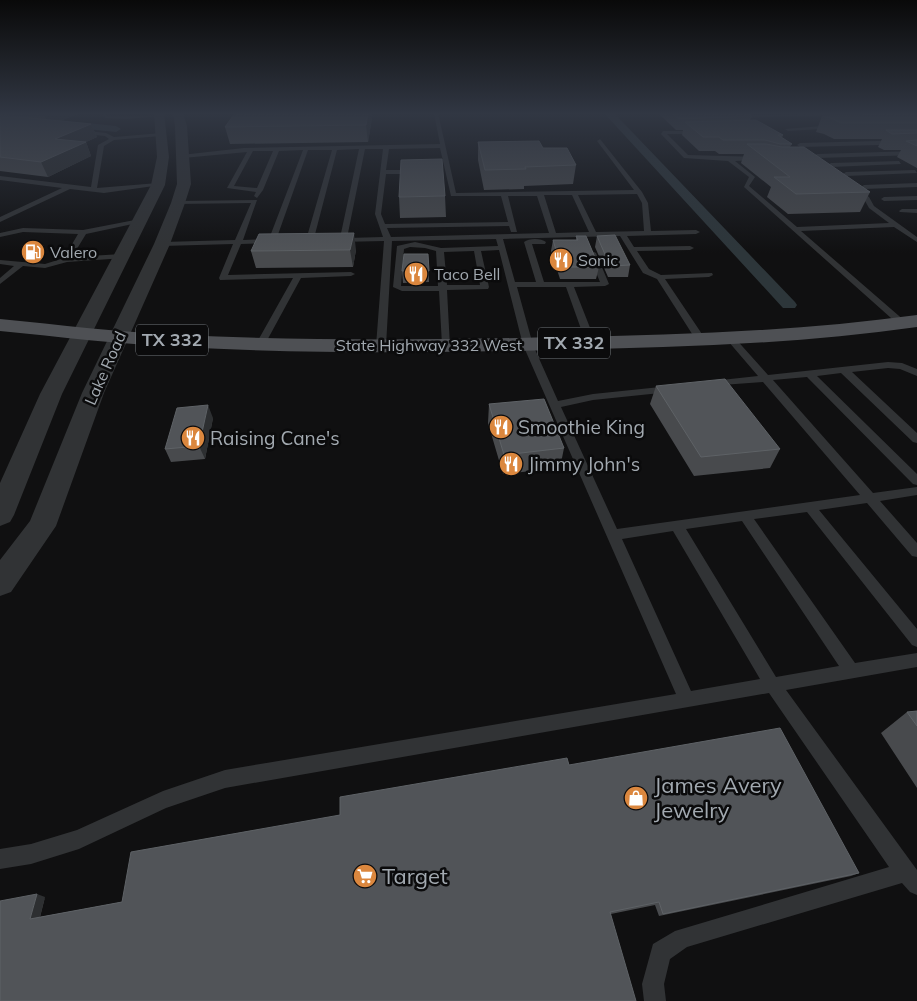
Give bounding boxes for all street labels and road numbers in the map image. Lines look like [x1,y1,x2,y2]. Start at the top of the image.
road number: TX 332 [136,324,208,356]
street label: Lake Road [80,328,130,408]
road number: TX 332 [538,328,610,358]
street label: State Highway 332 West [336,335,523,355]

